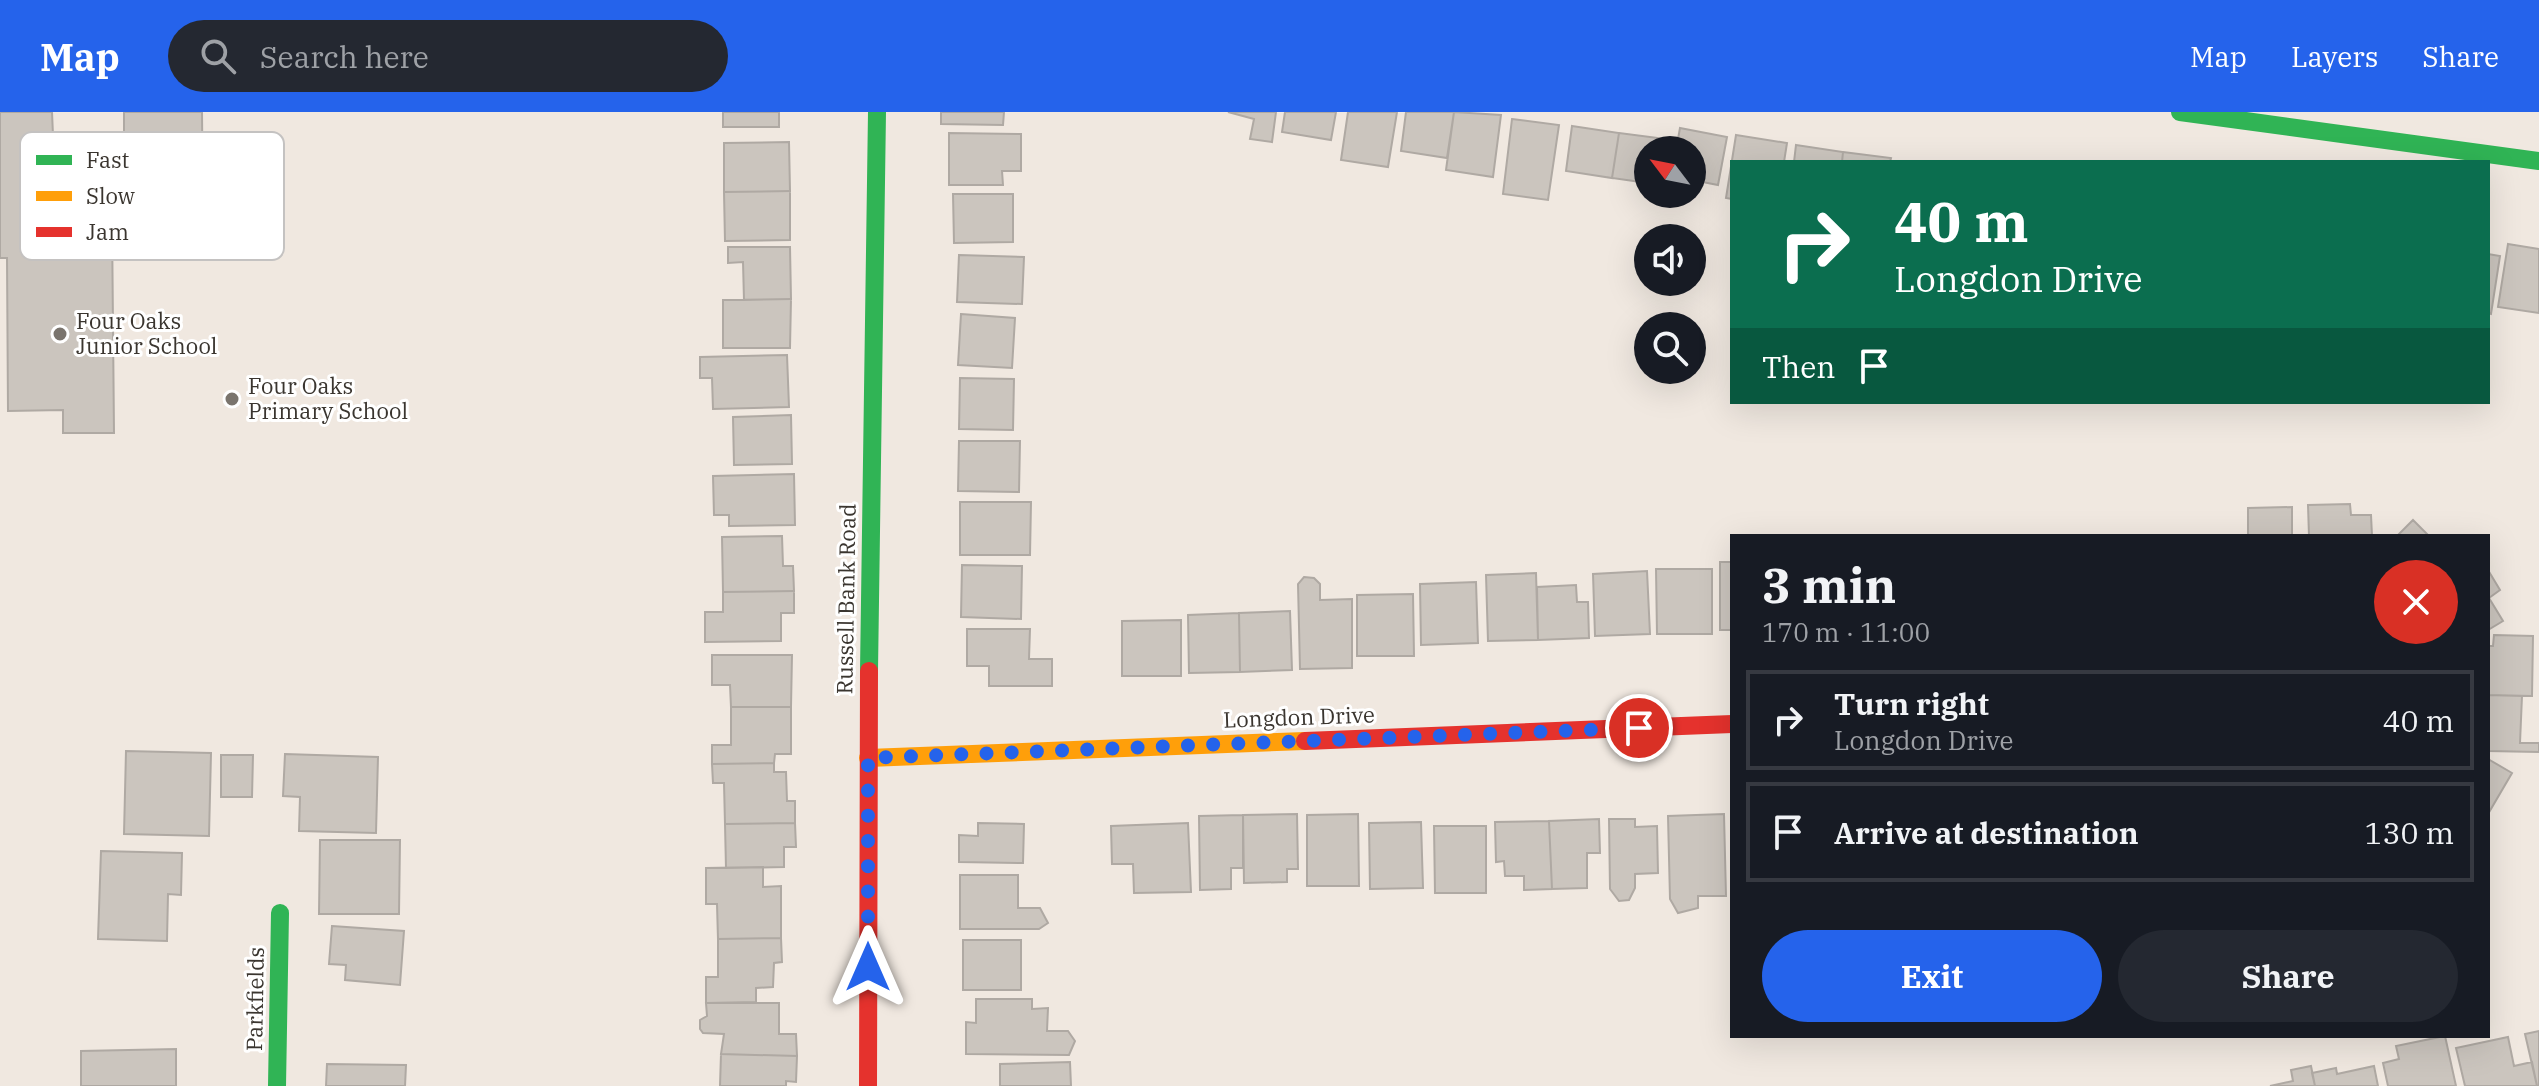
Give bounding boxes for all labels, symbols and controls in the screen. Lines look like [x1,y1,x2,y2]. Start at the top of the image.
search box [168,20,728,92]
text: Map [40,32,120,81]
icon: search [196,34,240,78]
text: Search here [260,37,429,76]
text: Map [2190,38,2247,75]
text: Layers [2291,38,2378,75]
text: Share [2422,38,2499,75]
legend [20,132,284,260]
north arrow [1634,136,1706,208]
map controls [1634,136,1706,384]
text: Fast [86,145,129,174]
text: Slow [86,181,135,210]
text: 40 m [1894,185,2029,257]
icon: right [1762,192,1866,296]
text: Jam [86,217,129,246]
button: sound [1634,224,1706,296]
text: Longdon Drive [1894,255,2142,302]
place label: Four Oaks Junior School [76,306,217,360]
button: search [1634,312,1706,384]
marker: Four Oaks Junior School [51,325,69,343]
icon: arrive [1852,344,1896,388]
text: Then [1762,347,1836,386]
place label: Four Oaks Primary School [248,371,408,425]
marker: Four Oaks Primary School [223,390,241,408]
street label: Russell Bank Road [829,503,862,695]
text: 3 min [1762,554,1896,616]
button: close [2374,560,2458,644]
text: 170 m · 11:00 [1762,615,1930,649]
text: Turn right [1834,684,1989,723]
pin [1605,694,1673,762]
icon: right [1766,698,1810,742]
street label: Longdon Drive [1223,699,1375,734]
text: 40 m [2382,701,2454,740]
icon: arrive [1617,706,1661,750]
text: Longdon Drive [1834,723,2013,757]
icon: arrive [1766,810,1810,854]
text: Arrive at destination [1834,813,2139,852]
text: 130 m [2364,813,2454,852]
position arrow [826,925,910,1009]
button: Exit [1762,930,2102,1022]
button: Share [2118,930,2458,1022]
street label: Parkfields [239,947,270,1051]

